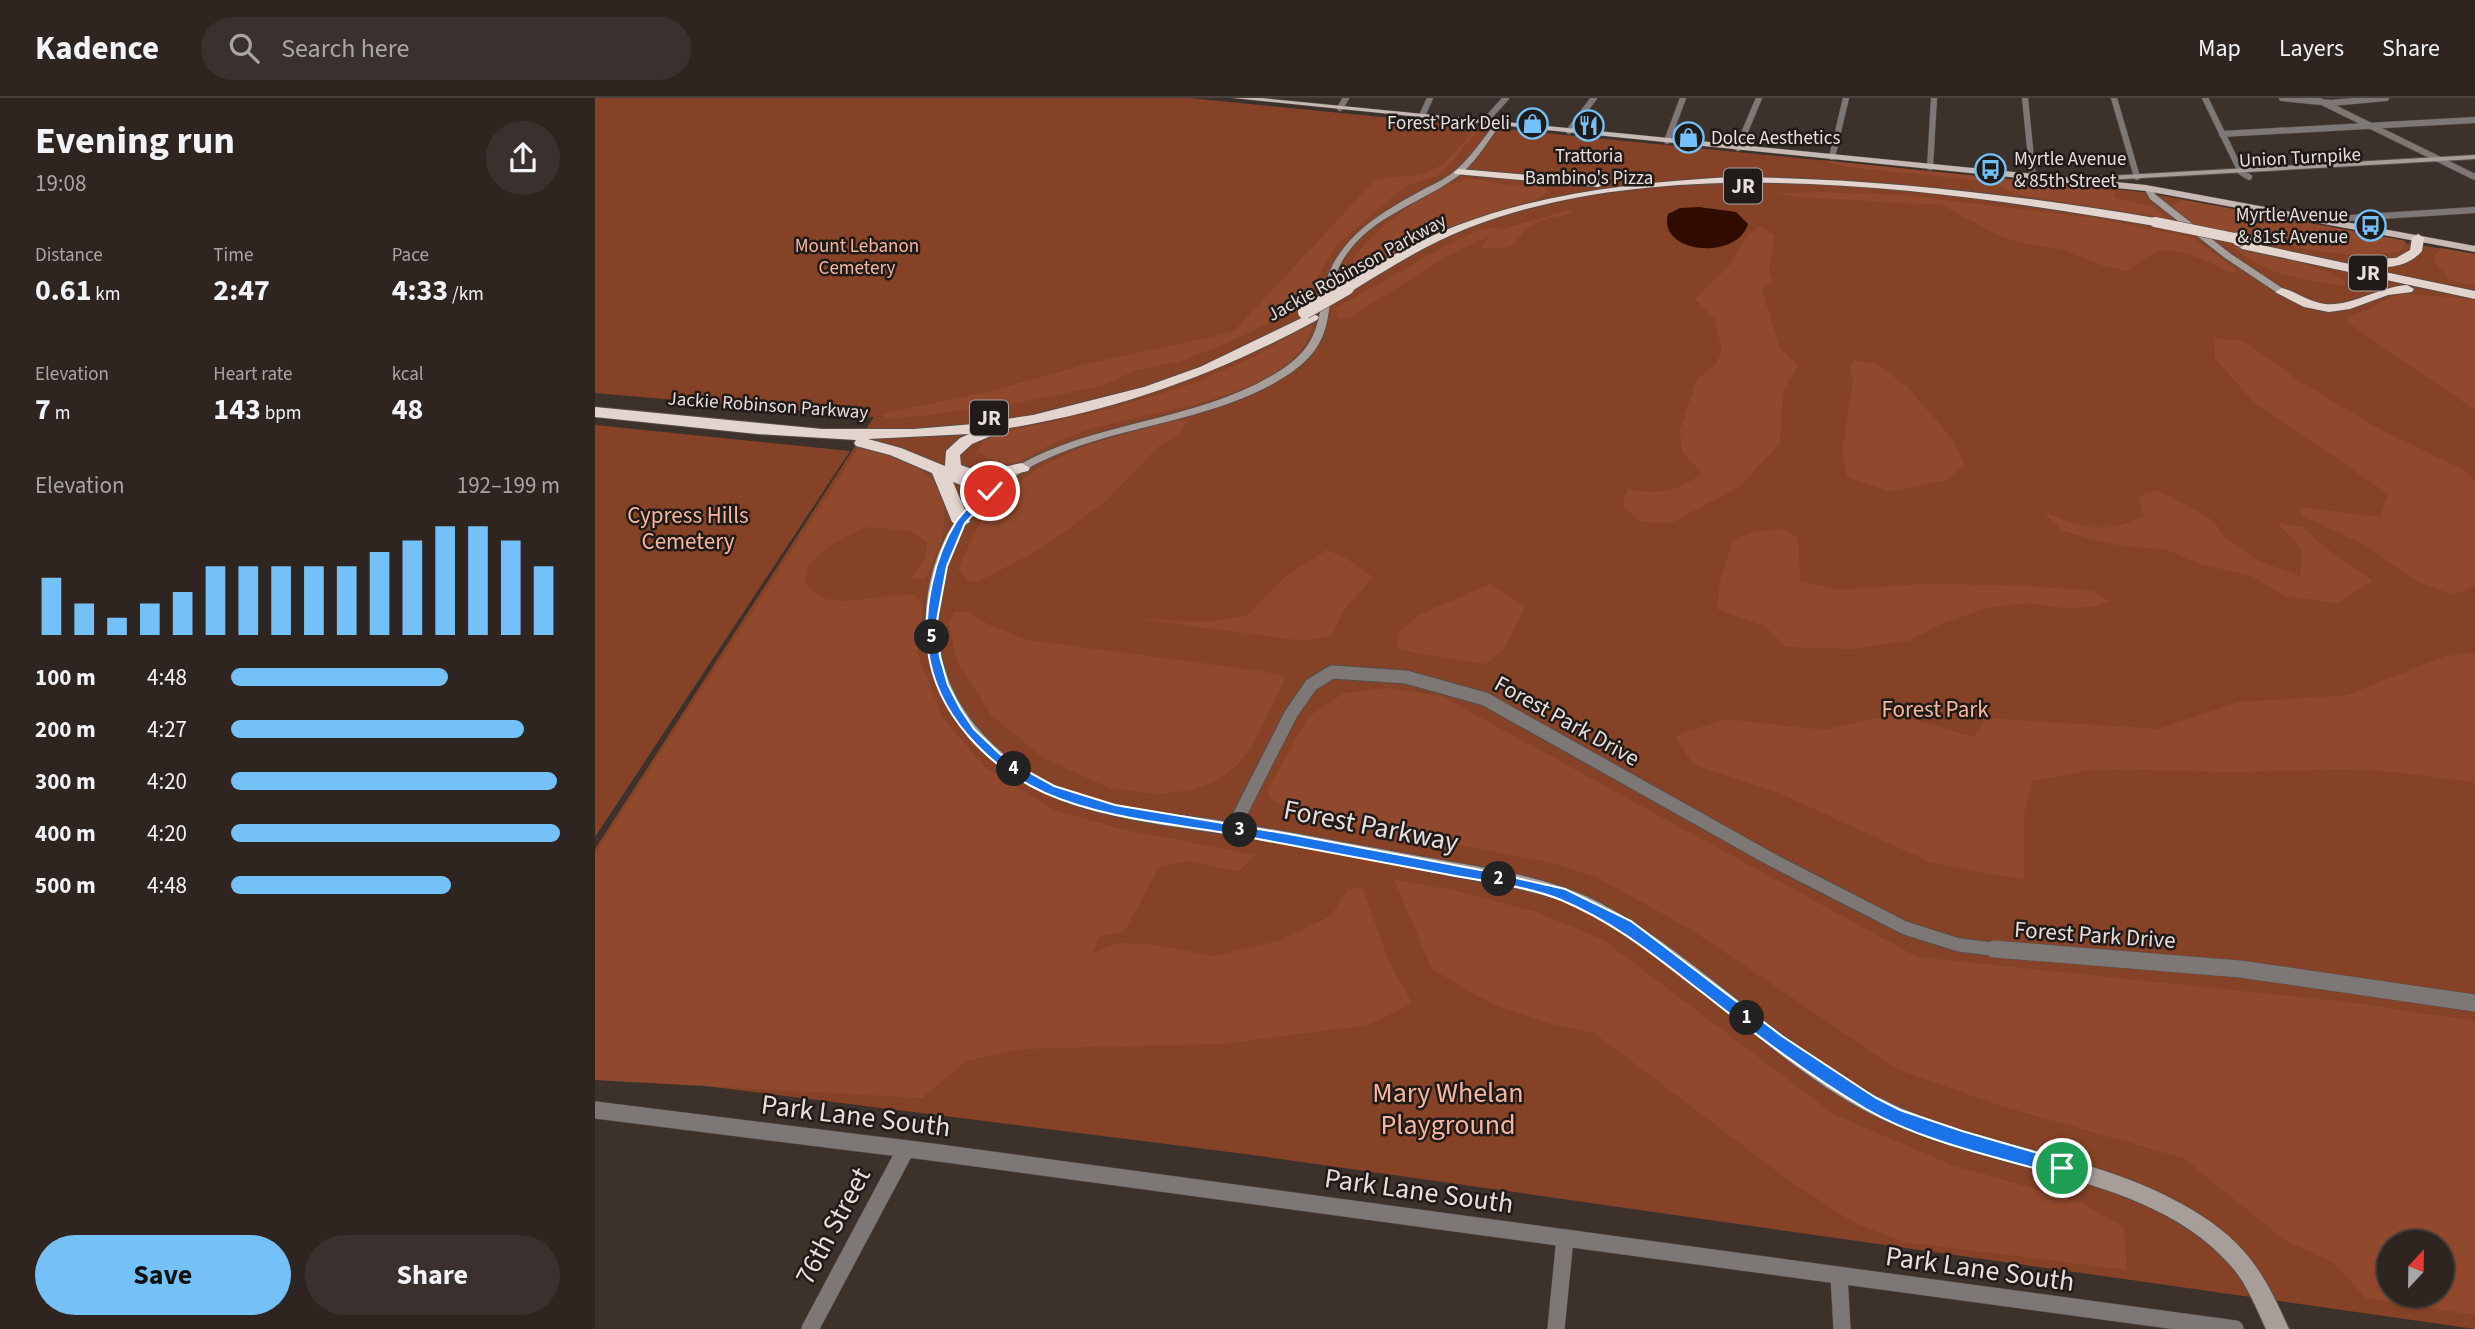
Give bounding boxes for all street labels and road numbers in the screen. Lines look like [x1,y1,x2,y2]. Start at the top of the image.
street label: Union Turnpike [2238,141,2362,175]
road number: JR [1724,168,1762,204]
street label: Jackie Robinson Parkway [1263,207,1452,329]
road number: JR [2349,256,2387,290]
street label: Jackie Robinson Parkway [667,386,869,426]
road number: JR [970,400,1008,436]
street label: Forest Park Drive [1488,667,1646,775]
street label: Forest Parkway [1280,789,1462,863]
street label: Forest Park Drive [2013,913,2177,957]
street label: Park Lane South [759,1085,953,1147]
street label: Park Lane South [1322,1158,1516,1224]
street label: 76th Street [785,1160,881,1292]
street label: Park Lane South [1883,1236,2077,1302]

